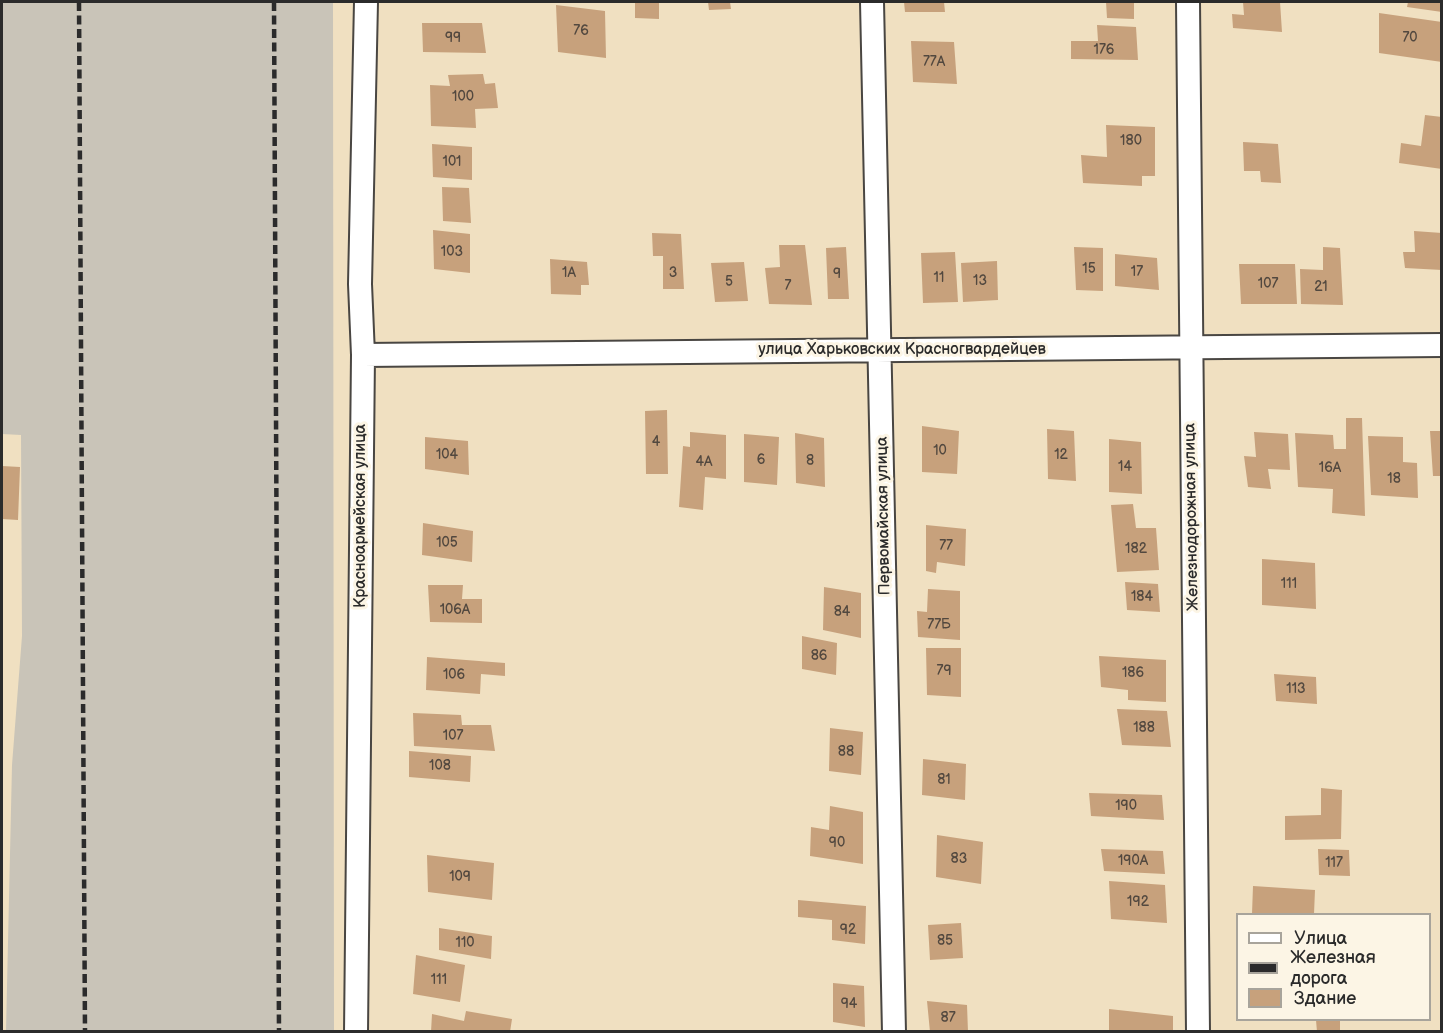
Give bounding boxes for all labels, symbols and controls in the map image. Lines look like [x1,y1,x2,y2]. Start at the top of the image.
house number: 76 [573,23,589,39]
house number: 99 [445,30,461,46]
house number: 70 [1402,30,1418,46]
house number: 176 [1094,42,1114,58]
house number: 77А [923,54,945,70]
house number: 100 [452,89,474,105]
house number: 180 [1120,133,1142,149]
house number: 101 [442,154,462,170]
house number: 103 [441,244,463,260]
house number: 15 [1082,261,1096,277]
house number: 17 [1131,264,1143,280]
house number: 1А [562,265,576,281]
house number: 3 [669,265,677,281]
house number: 9 [833,266,841,282]
house number: 11 [934,270,944,286]
house number: 13 [973,273,987,289]
house number: 5 [725,274,733,290]
house number: 107 [1258,276,1278,292]
house number: 7 [785,278,791,294]
house number: 21 [1314,279,1328,295]
street label: улица Харьковских Красногвардейцев [758,340,1046,360]
street label: Железнодорожная улица [1181,423,1203,611]
street label: Красноармейская улица [351,424,371,608]
house number: 4 [652,434,660,450]
street label: Первомайская улица [873,436,895,596]
house number: 10 [933,443,947,459]
house number: 104 [436,447,458,463]
house number: 12 [1054,447,1068,463]
house number: 6 [757,452,765,468]
house number: 8 [806,453,814,469]
house number: 4А [695,454,713,470]
house number: 14 [1118,459,1132,475]
house number: 16А [1319,460,1341,476]
house number: 18 [1387,471,1401,487]
house number: 105 [436,535,458,551]
house number: 77 [939,538,953,554]
house number: 182 [1125,541,1147,557]
house number: 111 [1281,576,1297,592]
house number: 184 [1131,589,1153,605]
house number: 106А [440,602,470,618]
house number: 84 [834,604,850,620]
house number: 77Б [927,617,951,633]
house number: 86 [811,648,827,664]
house number: 79 [937,663,951,679]
house number: 186 [1122,665,1144,681]
house number: 106 [443,667,465,683]
house number: 113 [1286,681,1306,697]
house number: 188 [1133,720,1155,736]
house number: 107 [443,728,463,744]
house number: 88 [838,744,854,760]
house number: 108 [429,758,451,774]
house number: 81 [937,772,951,788]
house number: 190 [1115,798,1137,814]
house number: 90 [829,835,845,851]
house number: 83 [951,851,967,867]
house number: 190А [1118,853,1148,869]
house number: 117 [1325,855,1343,871]
house number: 109 [449,869,471,885]
house number: 192 [1127,894,1149,910]
legend [1236,913,1431,1021]
house number: 92 [840,922,856,938]
text: Улица [1294,928,1347,949]
house number: 85 [937,933,953,949]
house number: 110 [455,935,475,951]
text: Железная дорога [1290,947,1376,989]
house number: 111 [431,972,447,988]
text: Здание [1294,988,1356,1009]
house number: 94 [841,996,857,1012]
house number: 87 [940,1010,956,1026]

